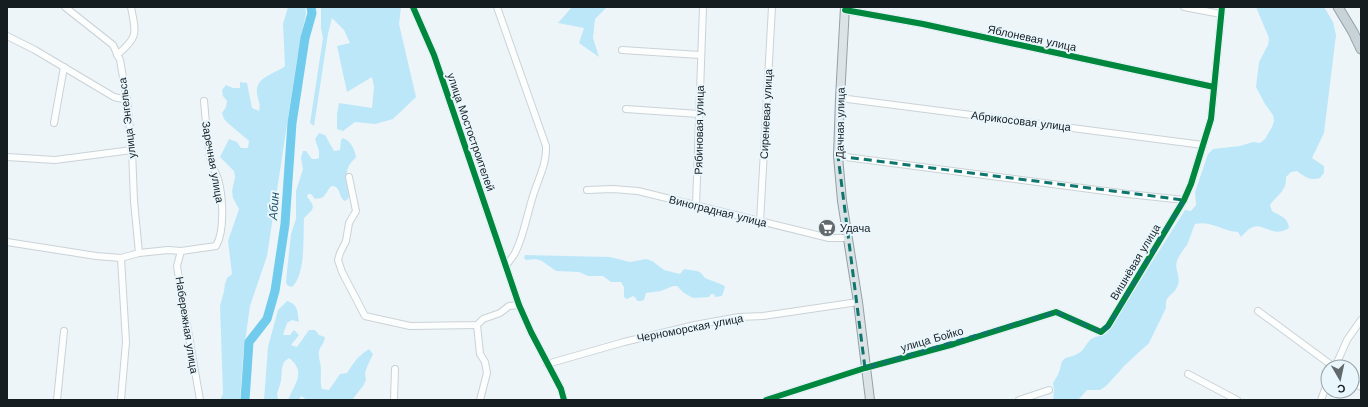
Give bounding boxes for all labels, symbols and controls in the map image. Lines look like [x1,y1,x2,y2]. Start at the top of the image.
street label: Яблоневая улица [986,23,1078,54]
street label: Сиреневая улица [758,68,775,159]
street label: улица Мостостроителей [444,71,497,193]
street label: улица Энгельса [116,76,139,159]
street label: Рябиновая улица [692,84,707,175]
street label: Дачная улица [833,86,848,159]
street label: Абрикосовая улица [970,109,1072,134]
street label: Заречная улица [199,120,226,205]
water label: Абин [266,191,282,221]
street label: Виноградная улица [668,193,769,230]
supermarket icon: Удача [817,218,837,238]
street label: Вишнёвая улица [1108,221,1164,303]
place label: Удача [840,222,871,235]
street label: Набережная улица [172,276,201,375]
street label: Черноморская улица [636,312,745,345]
street label: улица Бойко [899,324,965,355]
north arrow [1320,359,1360,399]
text: С [1336,381,1346,395]

